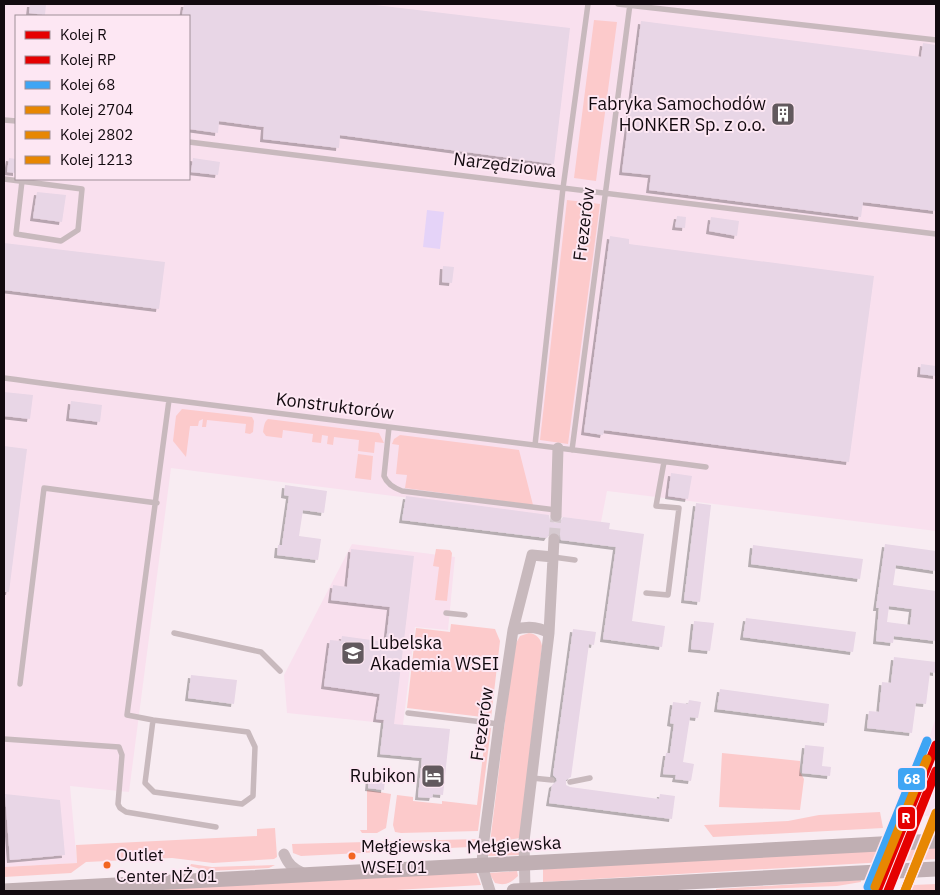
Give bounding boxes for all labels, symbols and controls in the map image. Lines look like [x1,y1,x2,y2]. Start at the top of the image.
legend [15,15,190,180]
text: Kolej R [60,25,107,44]
text: Kolej RP [60,50,116,69]
text: Kolej 68 [60,75,115,94]
place label: Fabryka Samochodów HONKER Sp. z o.o. [588,92,766,136]
text: Kolej 2704 [60,100,133,119]
building icon: Fabryka Samochodów HONKER Sp. z o.o. [770,101,796,127]
text: Kolej 2802 [60,125,133,144]
street label: Narzędziowa [452,147,558,182]
text: Kolej 1213 [60,150,133,169]
street label: Frezerów [568,185,599,262]
street label: Konstruktorów [275,387,396,424]
place label: Lubelska Akademia WSEI [370,631,499,675]
school or university icon: Lubelska Akademia WSEI [340,640,366,666]
street label: Frezerów [465,685,498,762]
hotel icon: Rubikon [420,763,446,789]
place label: Rubikon [350,764,416,787]
line badge: 68 [897,767,926,791]
text: 68 [904,770,920,788]
line badge: R [897,806,916,830]
text: R [901,809,911,827]
street label: Mełgiewska [466,831,562,858]
place label: Mełgiewska WSEI 01 [361,835,451,878]
place label: Outlet Center NŻ 01 [116,844,217,887]
marker: Mełgiewska WSEI 01 [347,851,357,861]
marker: Outlet Center NŻ 01 [102,860,112,870]

